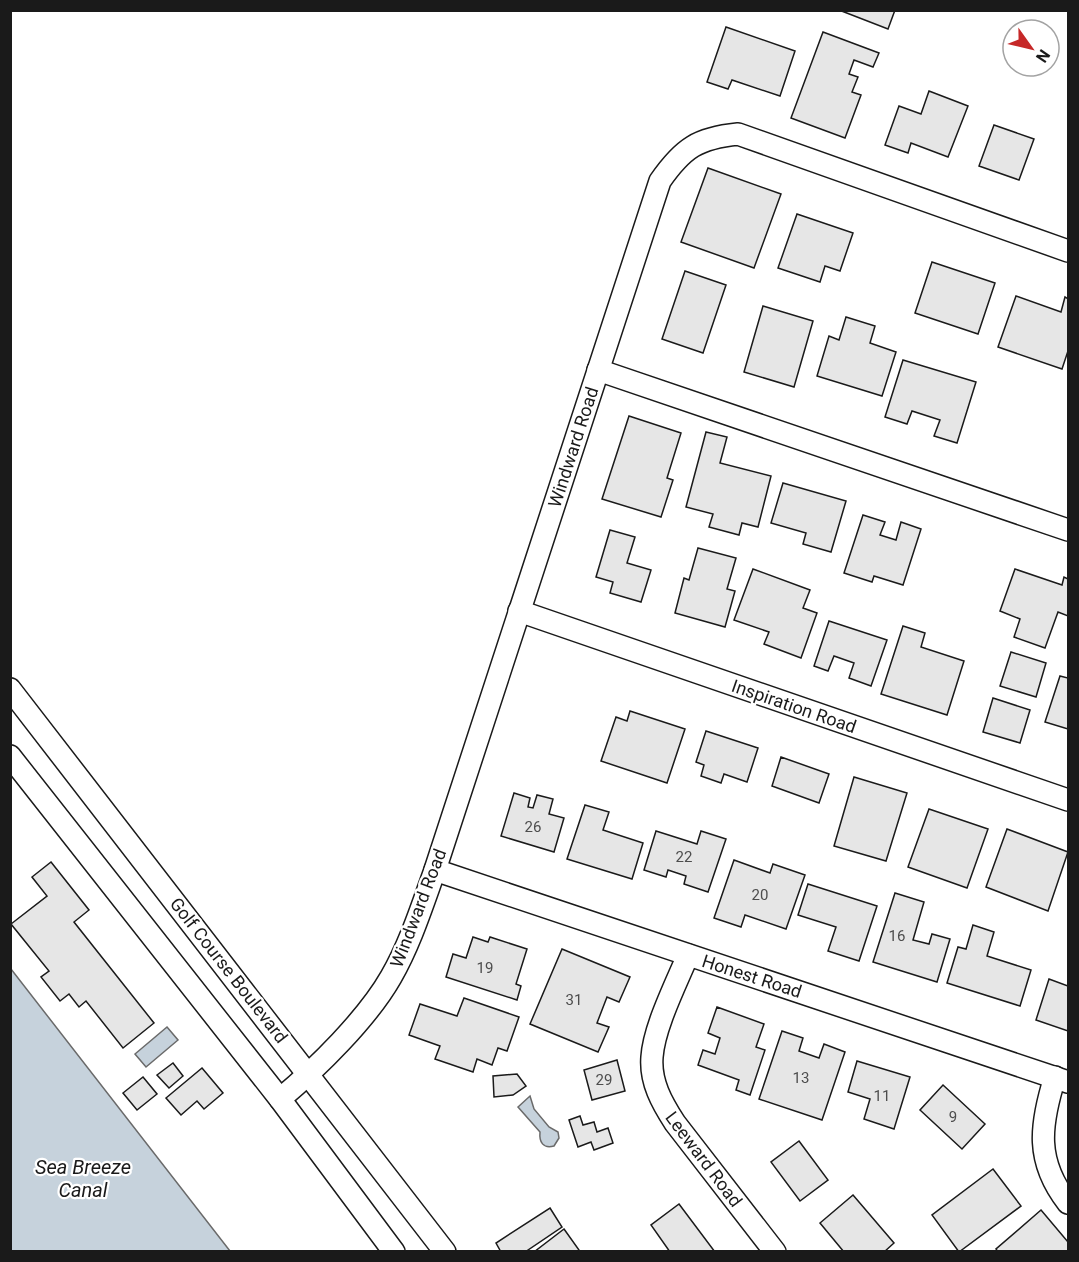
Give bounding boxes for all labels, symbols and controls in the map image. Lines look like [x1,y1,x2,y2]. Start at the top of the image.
north arrow [1001,18,1061,78]
text: N [1032,46,1054,66]
street label: Windward Road [544,384,602,510]
street label: Inspiration Road [729,675,859,737]
house number: 26 [525,818,541,836]
street label: Windward Road [386,846,450,970]
house number: 22 [676,848,692,866]
house number: 20 [752,886,768,904]
street label: Golf Course Boulevard [166,893,292,1047]
house number: 16 [889,927,905,945]
street label: Honest Road [700,950,804,1002]
house number: 19 [477,959,493,977]
house number: 31 [566,991,582,1009]
house number: 13 [793,1069,809,1087]
house number: 29 [596,1071,612,1089]
house number: 11 [874,1087,890,1105]
street label: Leeward Road [661,1107,747,1211]
house number: 9 [949,1108,957,1126]
water label: Sea Breeze Canal [35,1155,131,1202]

